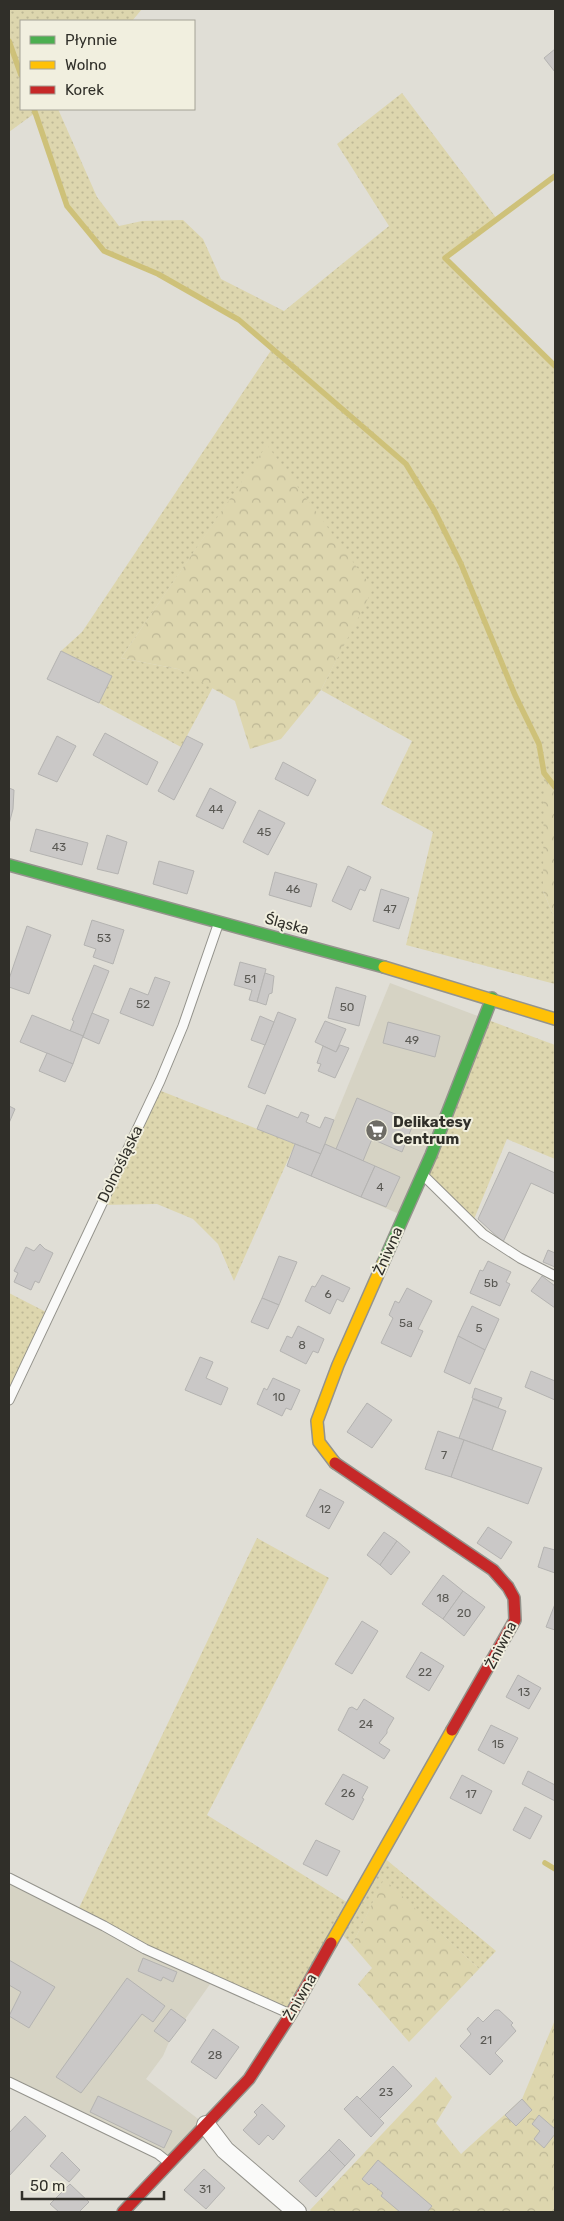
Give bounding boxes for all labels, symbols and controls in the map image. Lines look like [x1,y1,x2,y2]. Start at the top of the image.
legend [20,20,195,110]
text: Płynnie [65,31,117,49]
text: Wolno [65,56,107,74]
text: Korek [65,81,104,99]
house number: 44 [209,802,224,816]
house number: 45 [257,825,271,839]
house number: 43 [52,840,66,854]
house number: 46 [286,882,300,896]
house number: 47 [383,902,397,916]
street label: Śląska [263,910,311,938]
house number: 53 [97,931,111,945]
house number: 51 [244,972,256,986]
house number: 52 [136,997,150,1011]
house number: 50 [340,1000,354,1014]
house number: 49 [405,1033,419,1047]
place label: Delikatesy Centrum [393,1113,472,1148]
supermarket icon: Delikatesy Centrum [365,1119,389,1143]
street label: Dolnośląska [94,1123,146,1205]
house number: 4 [376,1180,384,1194]
street label: Żniwna [369,1224,407,1278]
house number: 5b [484,1276,498,1290]
house number: 6 [324,1287,332,1301]
house number: 5a [399,1316,413,1330]
house number: 5 [475,1321,483,1335]
house number: 8 [298,1338,306,1352]
house number: 10 [273,1390,285,1404]
house number: 7 [441,1448,447,1462]
house number: 12 [319,1502,331,1516]
house number: 18 [437,1591,449,1605]
house number: 20 [457,1606,471,1620]
street label: Żniwna [481,1618,521,1672]
house number: 22 [418,1665,432,1679]
house number: 13 [518,1685,530,1699]
house number: 24 [359,1717,374,1731]
house number: 15 [492,1737,504,1751]
house number: 26 [341,1786,355,1800]
house number: 17 [465,1787,477,1801]
street label: Żniwna [279,1970,321,2024]
house number: 21 [480,2033,492,2047]
house number: 28 [208,2048,222,2062]
house number: 23 [379,2085,393,2099]
scale bar [22,2168,165,2200]
text: 50 m [30,2177,65,2195]
house number: 31 [199,2182,211,2196]

